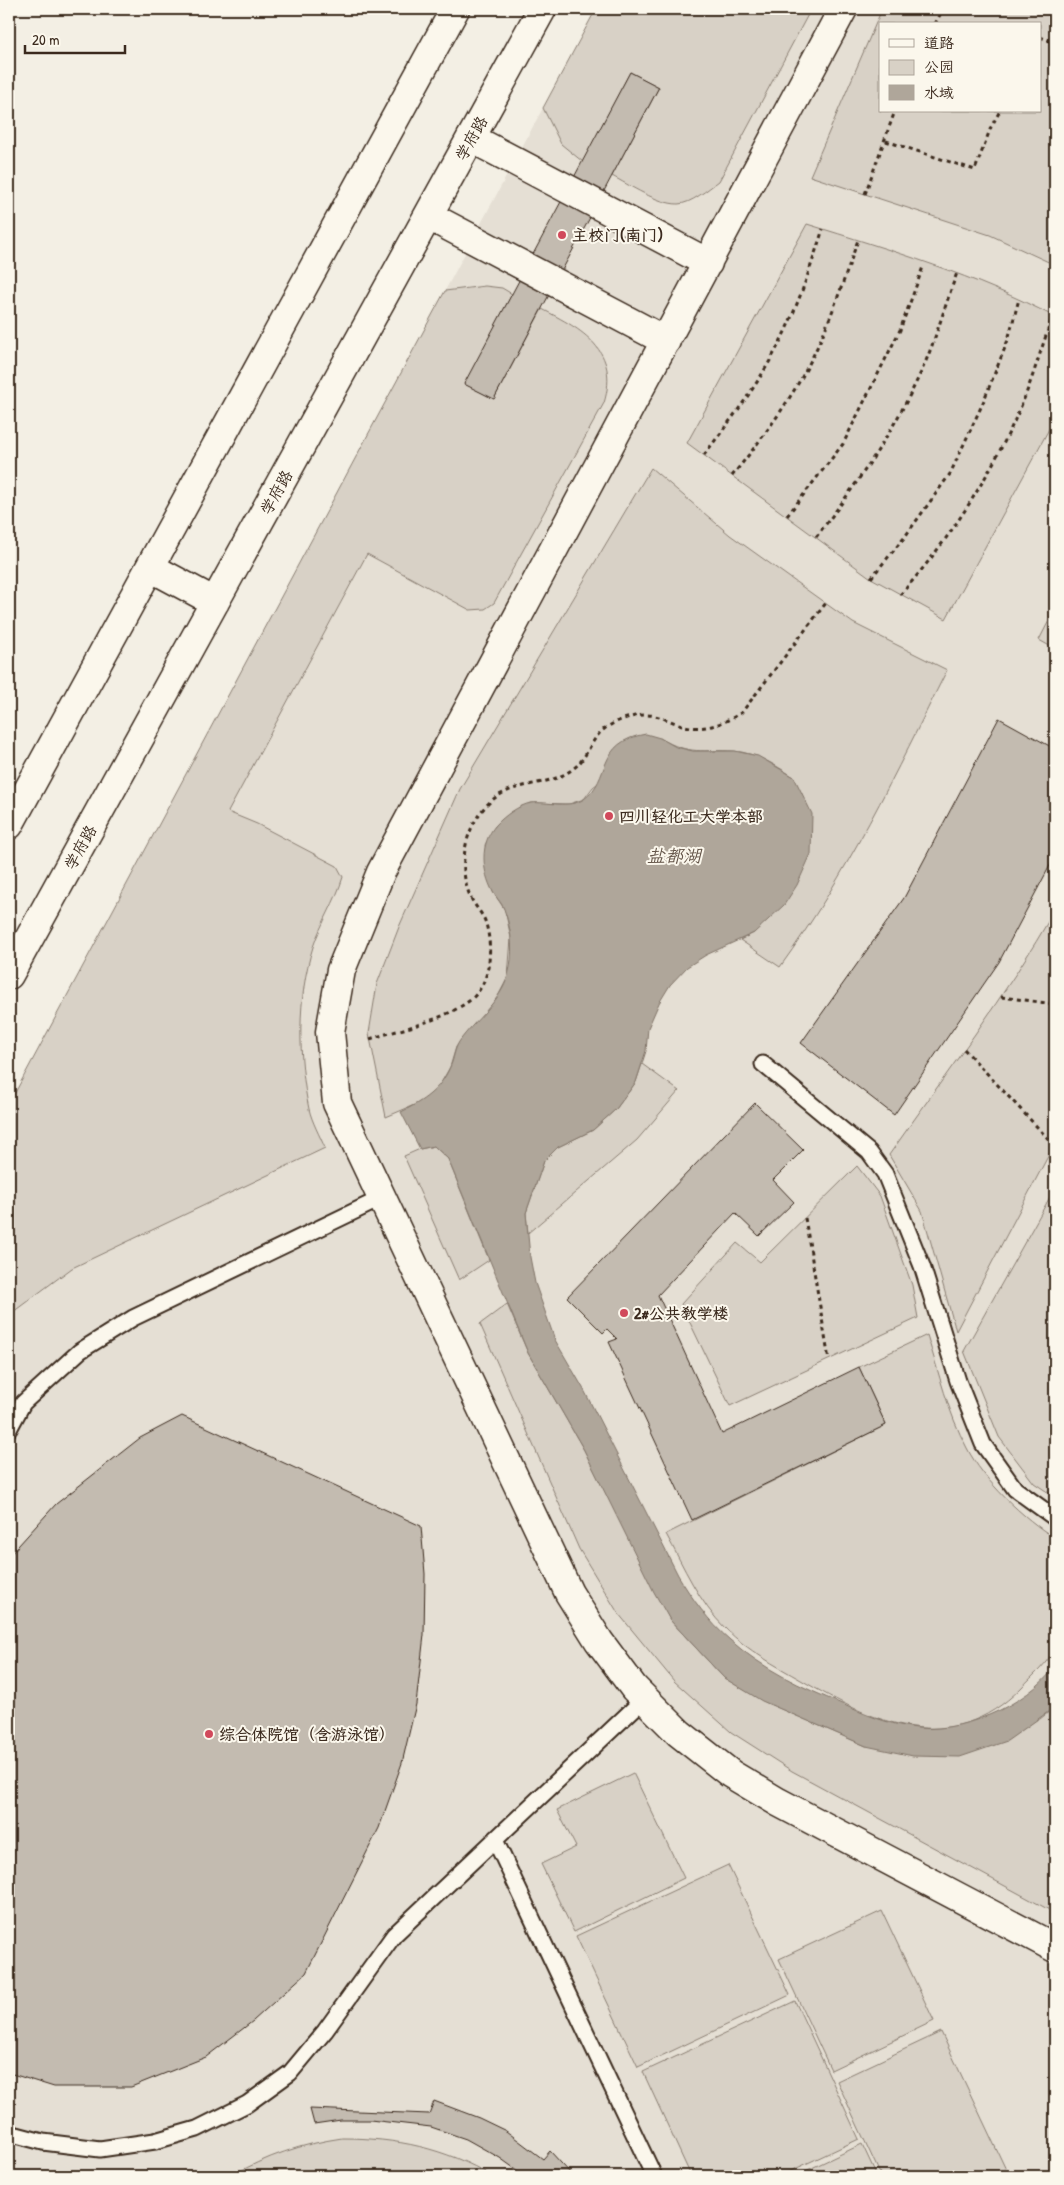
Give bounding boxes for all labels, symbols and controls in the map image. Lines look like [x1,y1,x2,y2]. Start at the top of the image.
scale bar [25,22,125,54]
legend [879,22,1042,112]
text: 20 m [32,29,59,50]
text: 道路 [924,32,954,53]
text: 公园 [924,56,954,77]
text: 水域 [924,82,954,103]
street label: 学府路 [450,112,492,164]
place label: 主校门(南门) [572,224,663,246]
marker: 主校门(南门) [556,229,568,241]
street label: 学府路 [255,466,297,518]
place label: 四川轻化工大学本部 [619,805,763,827]
marker: 四川轻化工大学本部 [603,810,615,822]
street label: 学府路 [59,821,101,873]
water label: 盐都湖 [647,843,703,868]
place label: 2#公共教学楼 [634,1302,729,1324]
marker: 2#公共教学楼 [618,1307,630,1319]
place label: 综合体院馆（含游泳馆） [219,1723,395,1745]
marker: 综合体院馆（含游泳馆） [203,1728,215,1740]

